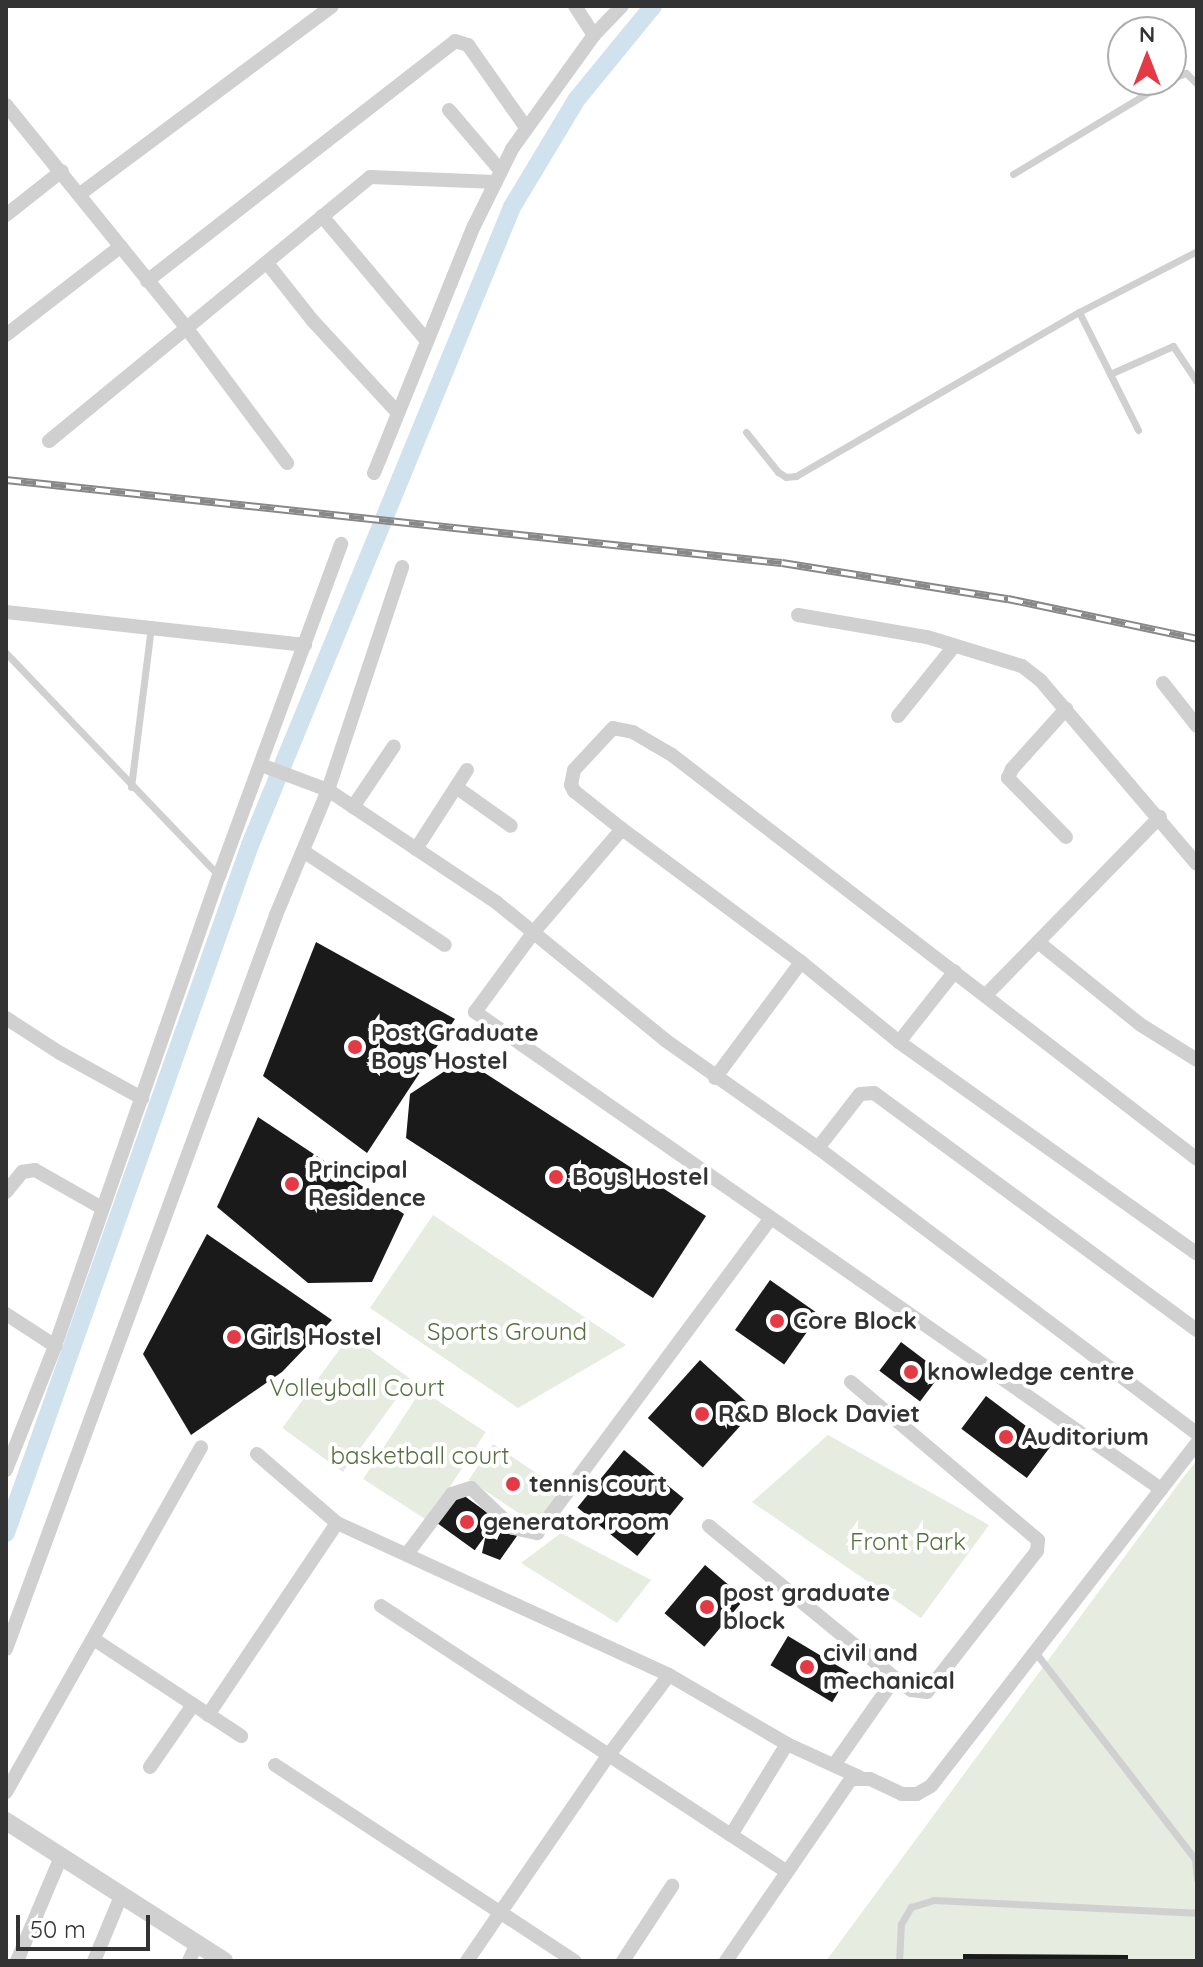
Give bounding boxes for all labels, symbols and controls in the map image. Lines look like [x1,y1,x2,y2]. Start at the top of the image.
north arrow [1107,16,1187,96]
text: N [1139,20,1155,48]
place label: Post Graduate Boys Hostel [371,1019,539,1075]
marker: Post Graduate Boys Hostel [346,1038,364,1056]
place label: Principal Residence [308,1156,426,1212]
place label: Boys Hostel [572,1163,709,1191]
marker: Boys Hostel [547,1168,565,1186]
marker: Principal Residence [283,1175,301,1193]
place label: Core Block [793,1307,917,1335]
marker: Core Block [768,1312,786,1330]
park label: Sports Ground [427,1318,587,1346]
place label: Girls Hostel [250,1323,382,1351]
marker: Girls Hostel [225,1328,243,1346]
place label: knowledge centre [927,1358,1134,1386]
marker: knowledge centre [902,1363,920,1381]
park label: Volleyball Court [269,1374,445,1402]
place label: R&D Block Daviet [718,1400,920,1428]
marker: R&D Block Daviet [693,1405,711,1423]
place label: Auditorium [1022,1423,1149,1451]
marker: Auditorium [997,1428,1015,1446]
park label: basketball court [331,1442,509,1470]
place label: tennis court [529,1470,667,1498]
marker: tennis court [504,1475,522,1493]
place label: generator room [483,1508,669,1536]
marker: generator room [458,1513,476,1531]
park label: Front Park [850,1528,966,1556]
place label: post graduate block [723,1579,890,1635]
marker: post graduate block [698,1598,716,1616]
place label: civil and mechanical [823,1639,955,1695]
marker: civil and mechanical [798,1658,816,1676]
scale bar [20,1899,154,1949]
text: 50 m [30,1914,86,1944]

